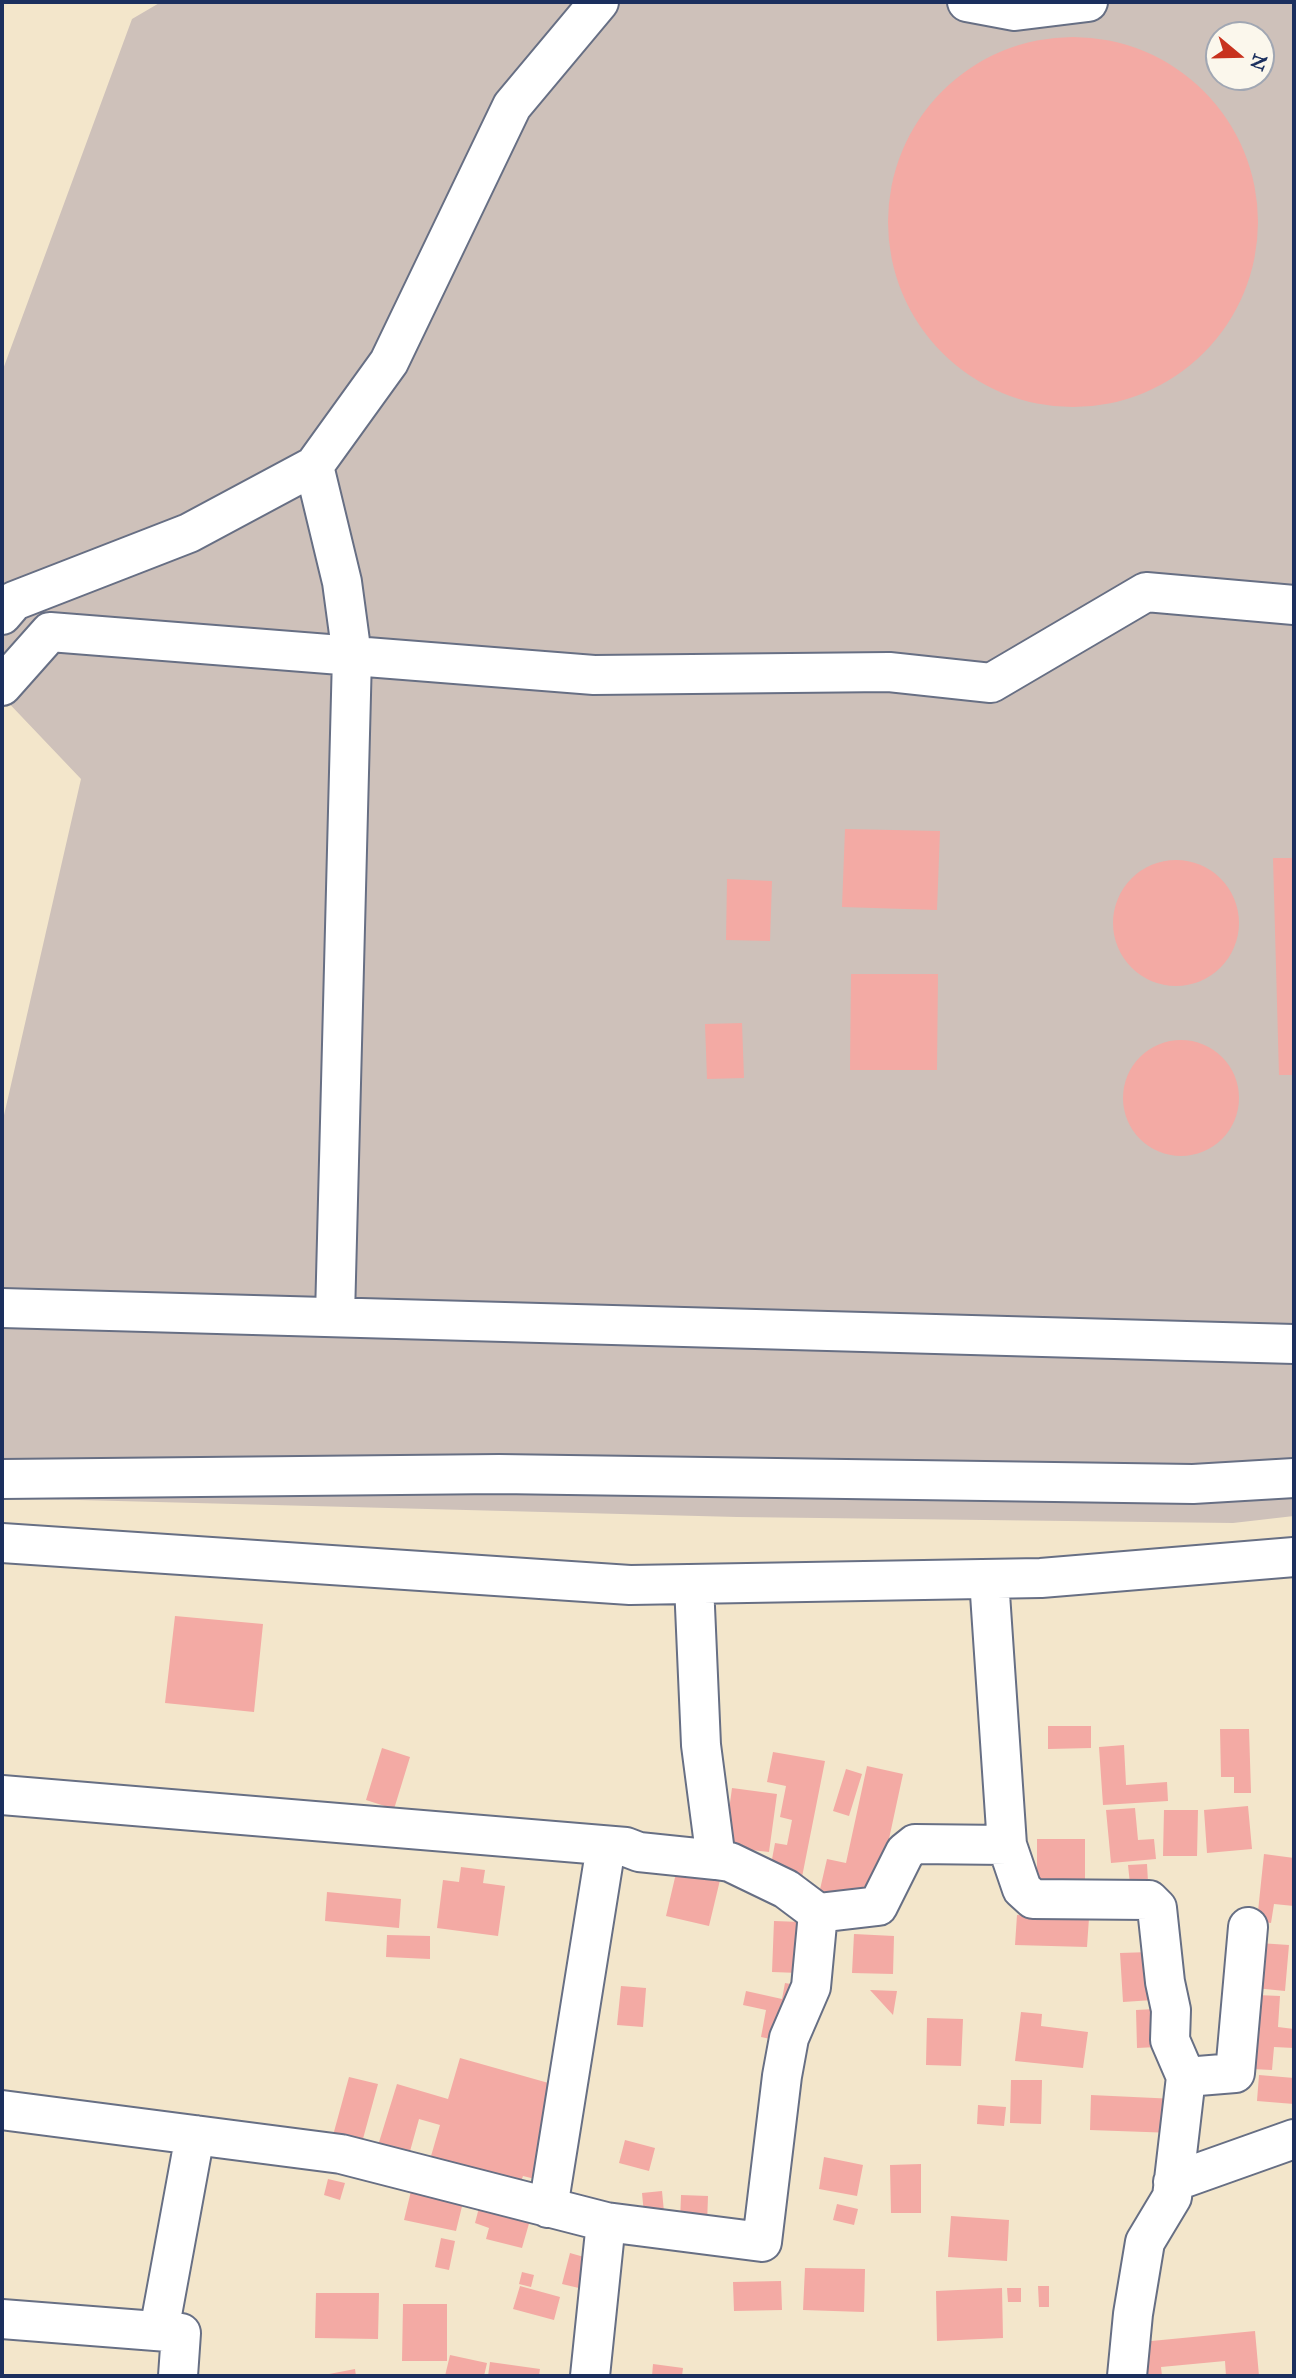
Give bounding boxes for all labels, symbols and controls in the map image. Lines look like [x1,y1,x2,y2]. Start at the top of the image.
north arrow [1205,21,1275,91]
text: N [1245,51,1272,74]

